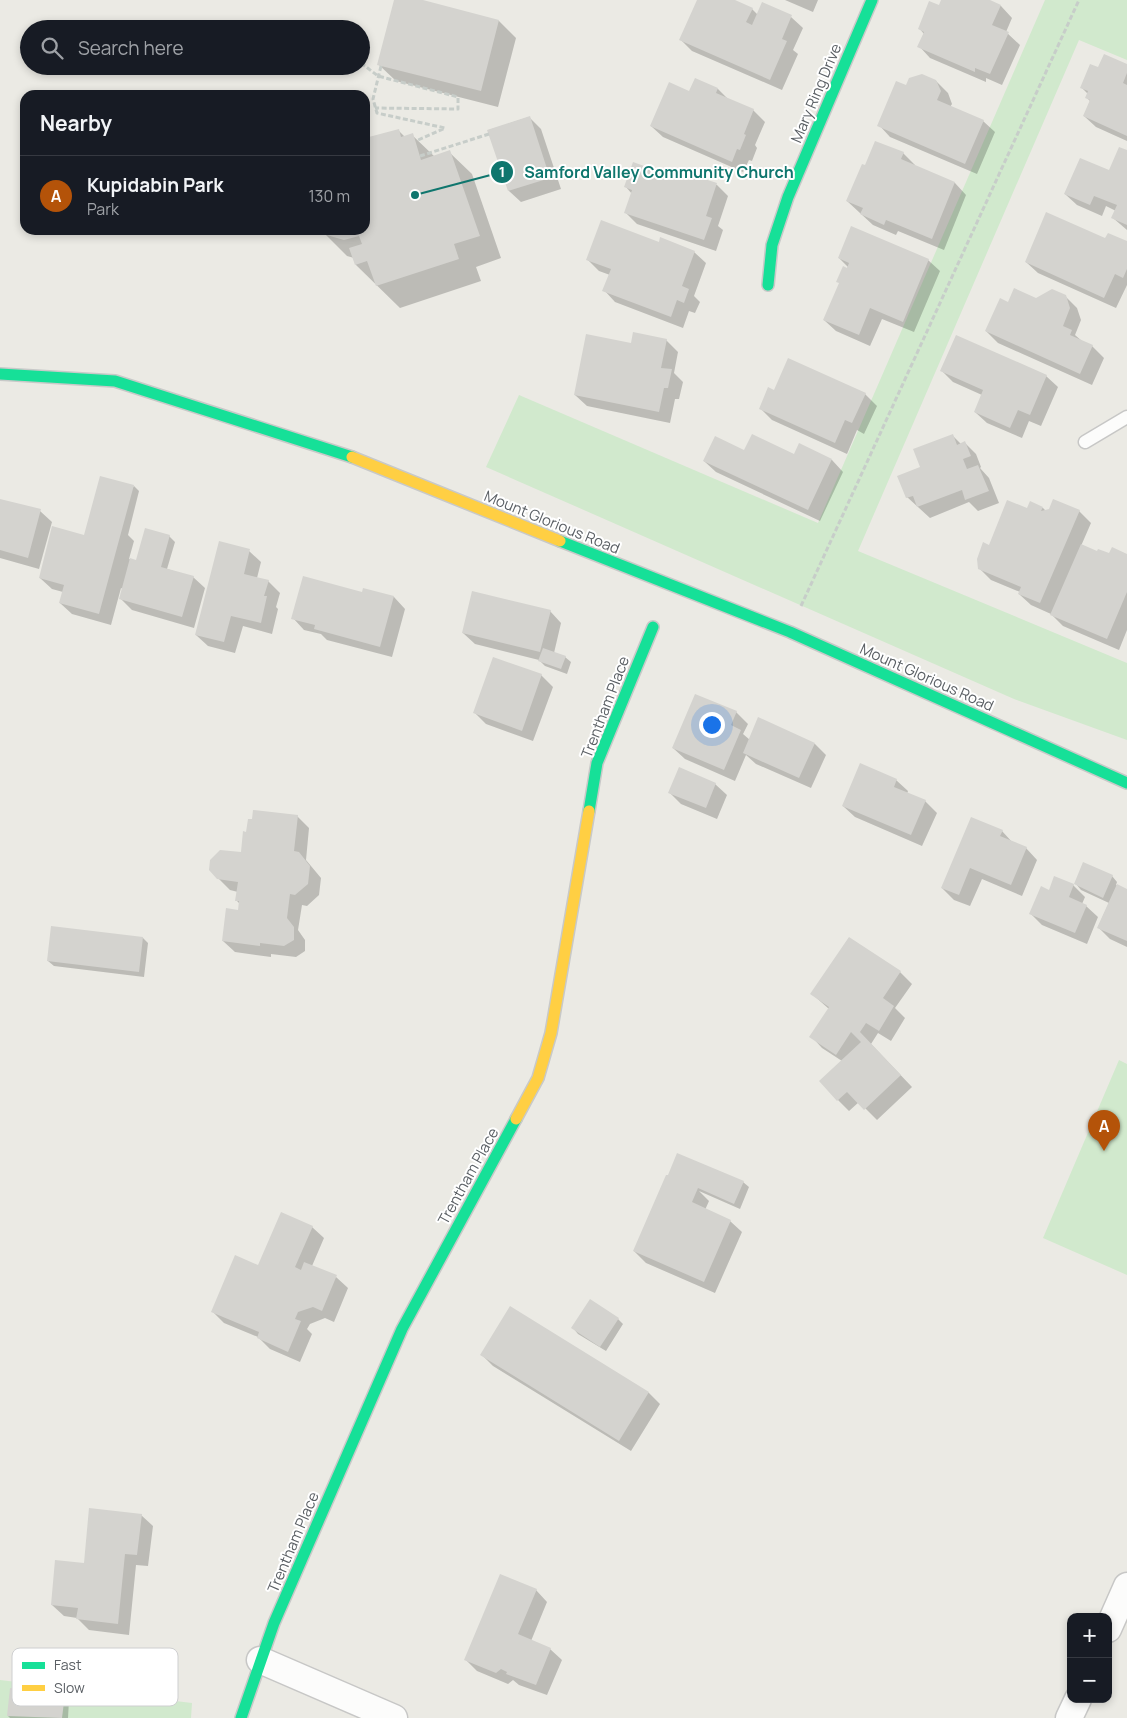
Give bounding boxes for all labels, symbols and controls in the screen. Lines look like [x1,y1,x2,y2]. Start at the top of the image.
search box [20,20,370,75]
icon: search [38,34,66,62]
text: Search here [78,35,184,61]
street label: Mary Ring Drive [786,40,846,146]
text: Nearby [40,109,112,137]
callout: Samford Valley Community Church [489,157,804,188]
text: 1 [499,161,505,182]
text: Samford Valley Community Church [524,161,794,183]
text: Kupidabin Park [87,172,224,198]
text: A [51,185,61,207]
text: 130 m [308,185,350,207]
text: Park [87,198,119,220]
street label: Mount Glorious Road [481,485,623,559]
street label: Mount Glorious Road [857,638,997,716]
street label: Trentham Place [576,653,634,761]
your location [699,712,725,738]
pin: A [1088,1110,1120,1151]
street label: Trentham Place [433,1124,503,1228]
street label: Trentham Place [262,1488,324,1596]
map controls [1067,1613,1112,1703]
button: + [1067,1613,1112,1658]
legend [12,1648,178,1706]
text: Fast [54,1655,82,1674]
button: − [1067,1658,1112,1703]
text: Slow [54,1678,85,1697]

